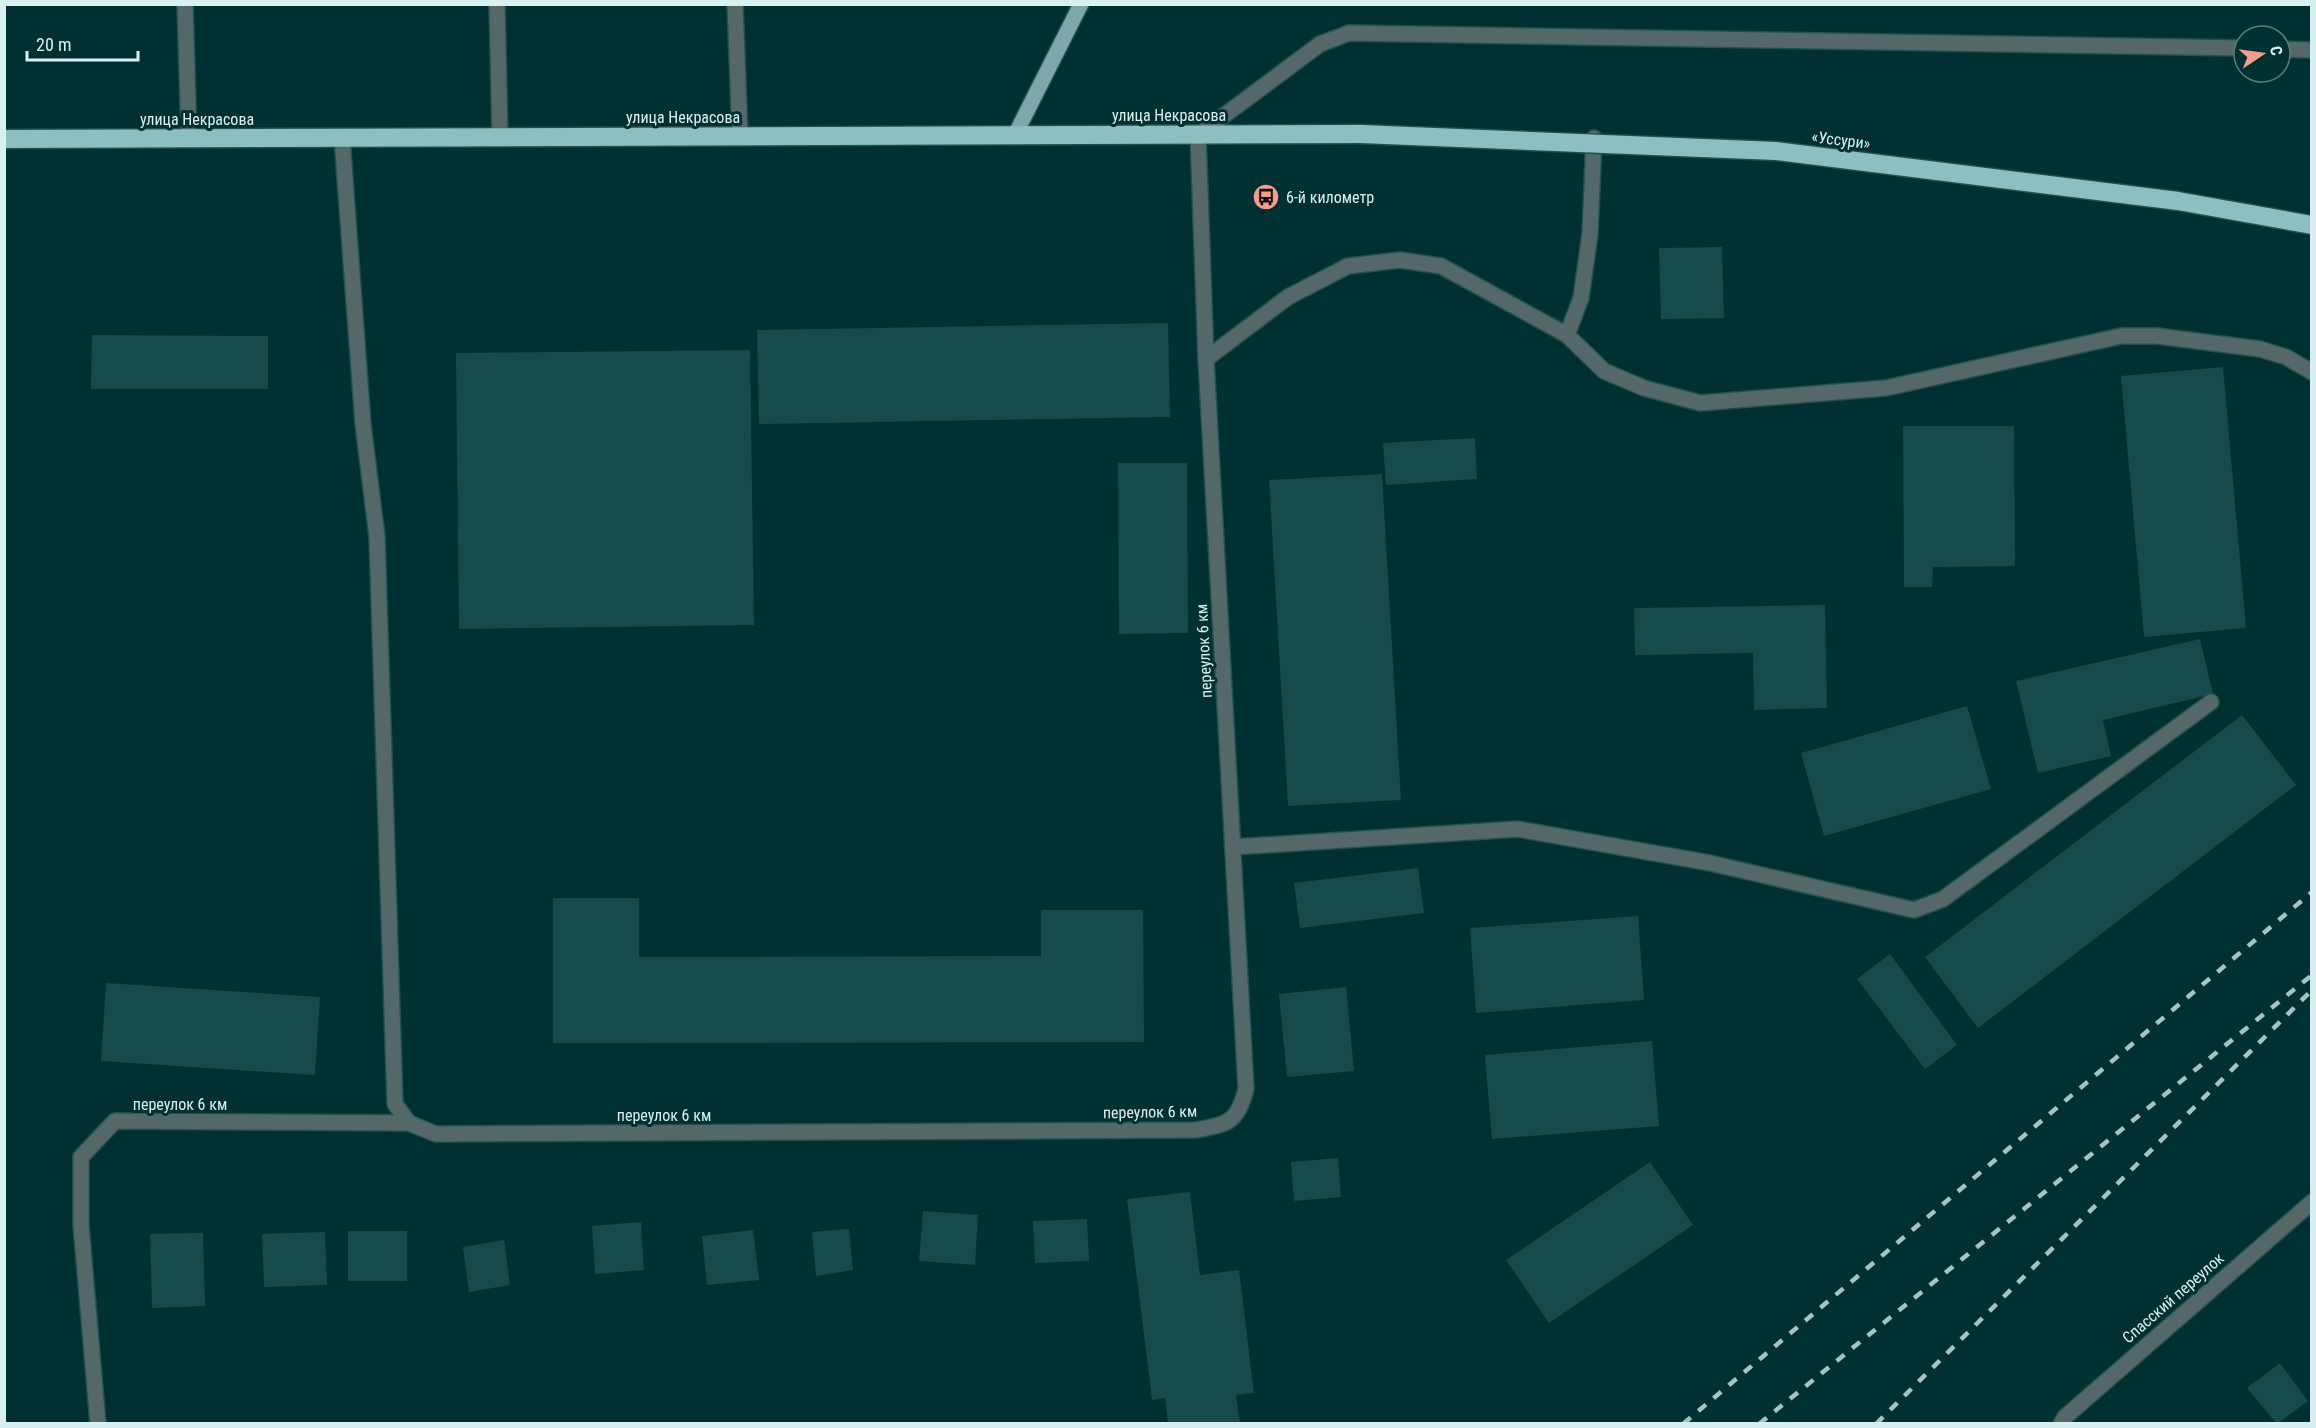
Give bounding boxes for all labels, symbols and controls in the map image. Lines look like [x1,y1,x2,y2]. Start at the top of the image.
scale bar [27,24,138,62]
north arrow [2232,24,2292,84]
text: 20 m [36,34,71,55]
text: С [2266,44,2286,57]
street label: улица Некрасова [1112,106,1226,125]
street label: улица Некрасова [626,108,740,127]
street label: улица Некрасова [140,110,254,129]
street label: «Уссури» [1811,127,1872,153]
bus stop icon: 6-й километр [1251,182,1281,212]
place label: 6-й километр [1286,188,1374,207]
street label: переулок 6 км [1192,603,1216,699]
street label: переулок 6 км [133,1095,227,1114]
street label: переулок 6 км [1103,1102,1197,1122]
street label: переулок 6 км [617,1106,711,1125]
street label: Спасский переулок [2118,1248,2228,1347]

